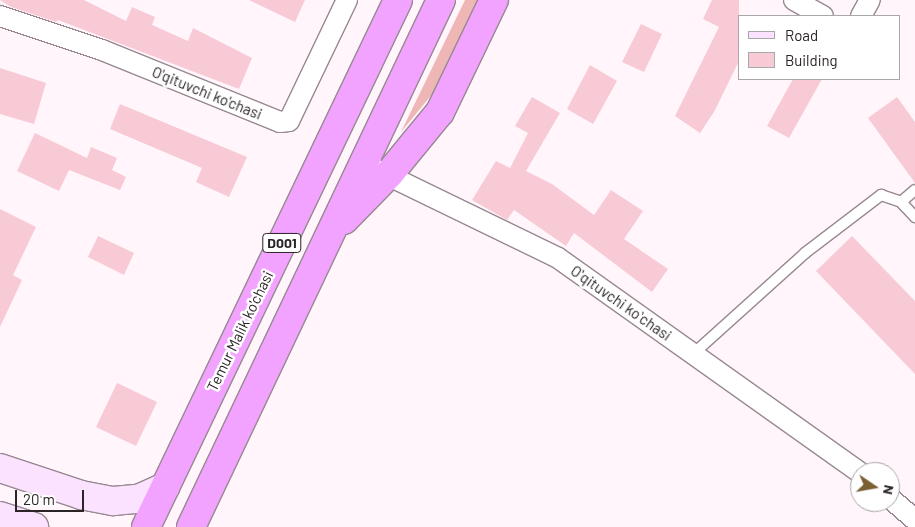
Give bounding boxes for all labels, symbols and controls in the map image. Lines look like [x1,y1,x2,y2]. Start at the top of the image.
legend [738,15,900,80]
text: Road [785,26,818,44]
text: Building [785,51,838,69]
street label: O'qituvchi ko'chasi [149,63,265,123]
road number: D001 [262,232,302,254]
street label: Oʻqituvchi koʻchasi [567,262,675,344]
street label: Temur Malik ko'chasi [203,268,277,394]
north arrow [850,462,900,512]
scale bar [18,480,86,512]
text: N [880,484,898,496]
text: 20 m [23,490,55,508]

